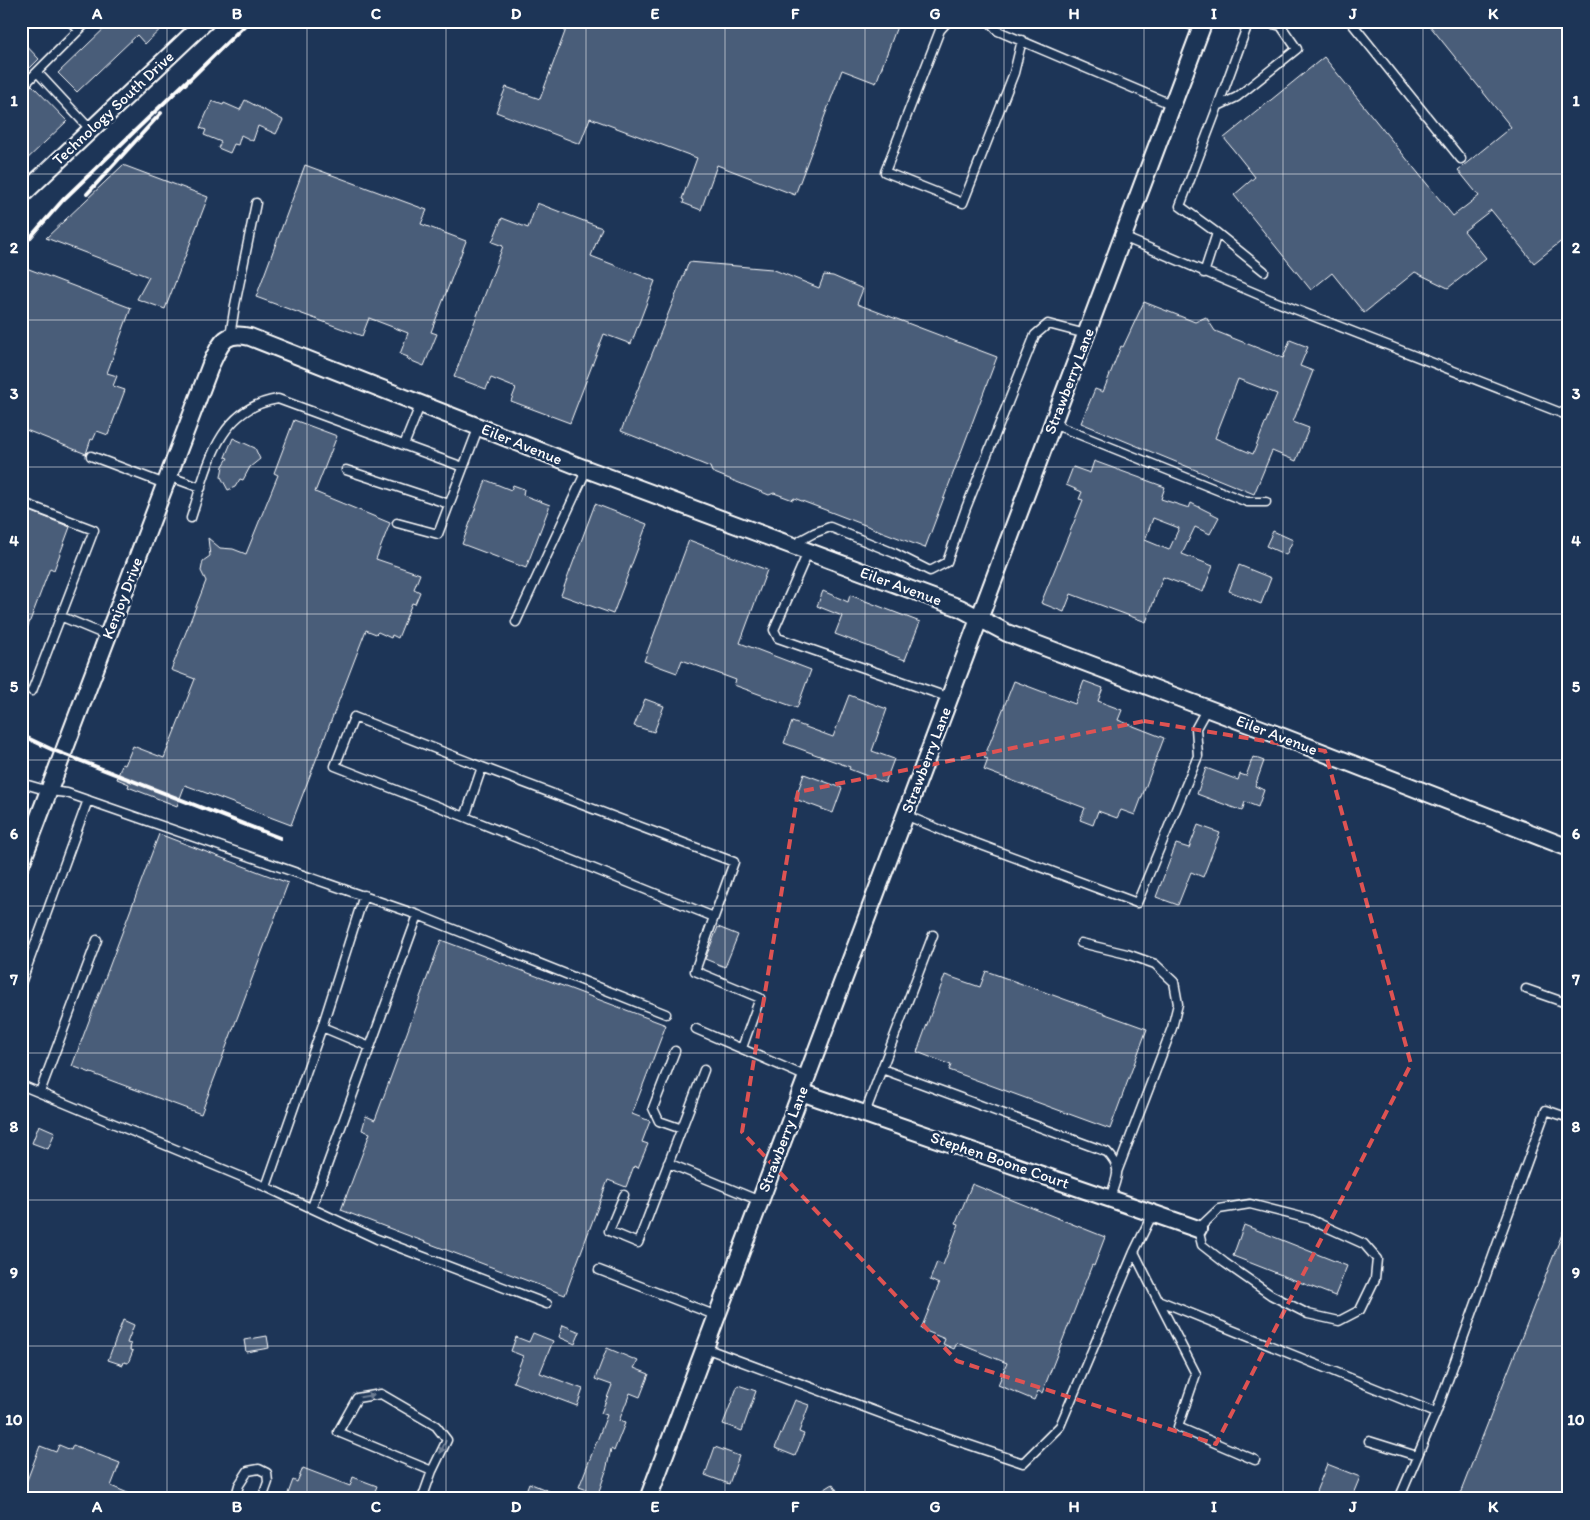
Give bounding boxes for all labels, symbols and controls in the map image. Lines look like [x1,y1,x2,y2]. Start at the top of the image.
text: A [91,4,103,23]
text: B [232,4,243,23]
text: C [371,4,382,23]
text: D [511,4,522,23]
text: E [651,4,660,23]
text: F [791,4,800,23]
text: G [929,4,941,23]
text: H [1068,4,1080,23]
text: I [1211,4,1217,23]
text: J [1348,4,1357,23]
text: K [1488,4,1499,23]
street label: Technology South Drive [48,47,178,169]
text: 1 [10,91,18,110]
text: 1 [1572,91,1580,110]
text: 2 [10,238,19,257]
text: 2 [1572,238,1581,257]
street label: Strawberry Lane [1040,325,1098,437]
text: 3 [10,384,19,403]
text: 3 [1572,384,1581,403]
street label: Eiler Avenue [479,419,565,469]
text: 4 [9,531,19,550]
text: 4 [1571,531,1581,550]
street label: Kenjoy Drive [98,554,146,642]
street label: Eiler Avenue [858,562,944,610]
text: 5 [10,677,19,696]
text: 5 [1572,677,1581,696]
street label: Strawberry Lane [897,704,955,816]
street label: Eiler Avenue [1234,711,1320,759]
text: 6 [10,824,19,843]
text: 6 [1572,824,1581,843]
text: 7 [9,970,18,989]
text: 7 [1571,970,1580,989]
street label: Strawberry Lane [754,1083,812,1195]
text: 8 [10,1117,19,1136]
text: 8 [1572,1117,1581,1136]
street label: Stephen Boone Court [928,1127,1072,1193]
text: 9 [10,1263,18,1282]
text: 9 [1572,1263,1580,1282]
one-way arrow [359,1392,375,1400]
text: 10 [5,1410,23,1429]
text: 10 [1567,1410,1585,1429]
one-way arrow [439,1440,448,1455]
text: A [91,1497,103,1516]
text: B [232,1497,243,1516]
text: C [371,1497,382,1516]
text: D [511,1497,522,1516]
text: E [651,1497,660,1516]
text: F [791,1497,800,1516]
text: G [929,1497,941,1516]
text: H [1068,1497,1080,1516]
text: I [1211,1497,1217,1516]
text: J [1348,1497,1357,1516]
text: K [1488,1497,1499,1516]

